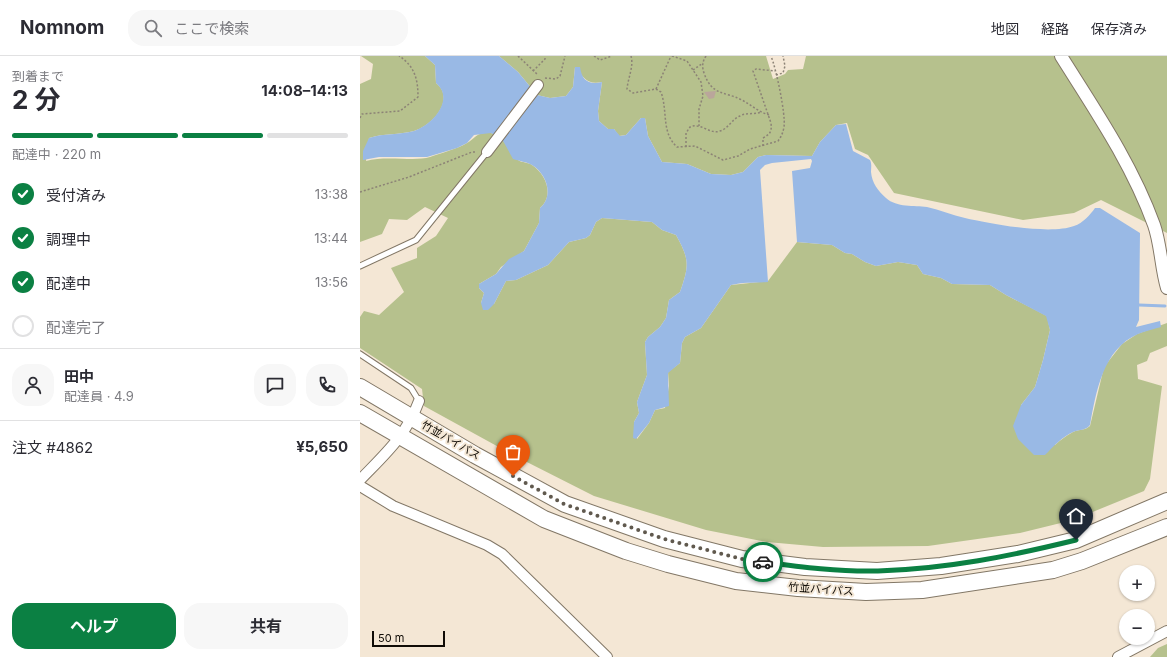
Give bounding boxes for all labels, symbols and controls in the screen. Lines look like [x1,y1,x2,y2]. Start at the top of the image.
search box [128,10,408,46]
text: Nomnom [20,16,104,39]
icon: search [142,17,164,39]
text: ここで検索 [174,19,249,38]
text: 地図 [991,20,1019,37]
text: 経路 [1041,20,1069,37]
text: 保存済み [1091,20,1147,37]
text: 到着まで [12,68,64,84]
text: 14:08–14:13 [261,81,348,100]
text: 2 分 [12,84,61,115]
text: 配達中 · 220 m [12,146,101,162]
icon: check [12,183,34,205]
text: 受付済み [46,186,106,205]
text: 13:38 [315,186,348,202]
icon: check [12,227,34,249]
text: 調理中 [46,230,91,249]
text: 13:44 [314,230,348,246]
icon: check [12,271,34,293]
text: 配達中 [46,274,91,293]
text: 13:56 [315,274,348,290]
text: 配達完了 [46,318,106,337]
button: person [12,364,54,406]
button: chat [254,364,296,406]
button: phone [306,364,348,406]
text: 田中 [64,367,94,386]
text: 配達員 · 4.9 [64,388,134,404]
street label: 竹並バイパス [419,417,483,463]
pin [496,435,530,476]
text: ¥5,650 [296,437,348,456]
text: 注文 #4862 [12,438,93,457]
icon: bag [502,441,524,463]
pin [1059,499,1093,540]
icon: home [1065,505,1087,527]
courier [743,542,783,582]
icon: car [752,551,774,573]
map controls [1119,565,1155,645]
button: + [1119,565,1155,601]
street label: 竹並バイパス [788,580,854,598]
button: ヘルプ [12,603,176,649]
button: 共有 [184,603,348,649]
button: − [1119,609,1155,645]
scale bar [372,629,445,648]
text: 50 m [378,631,404,645]

